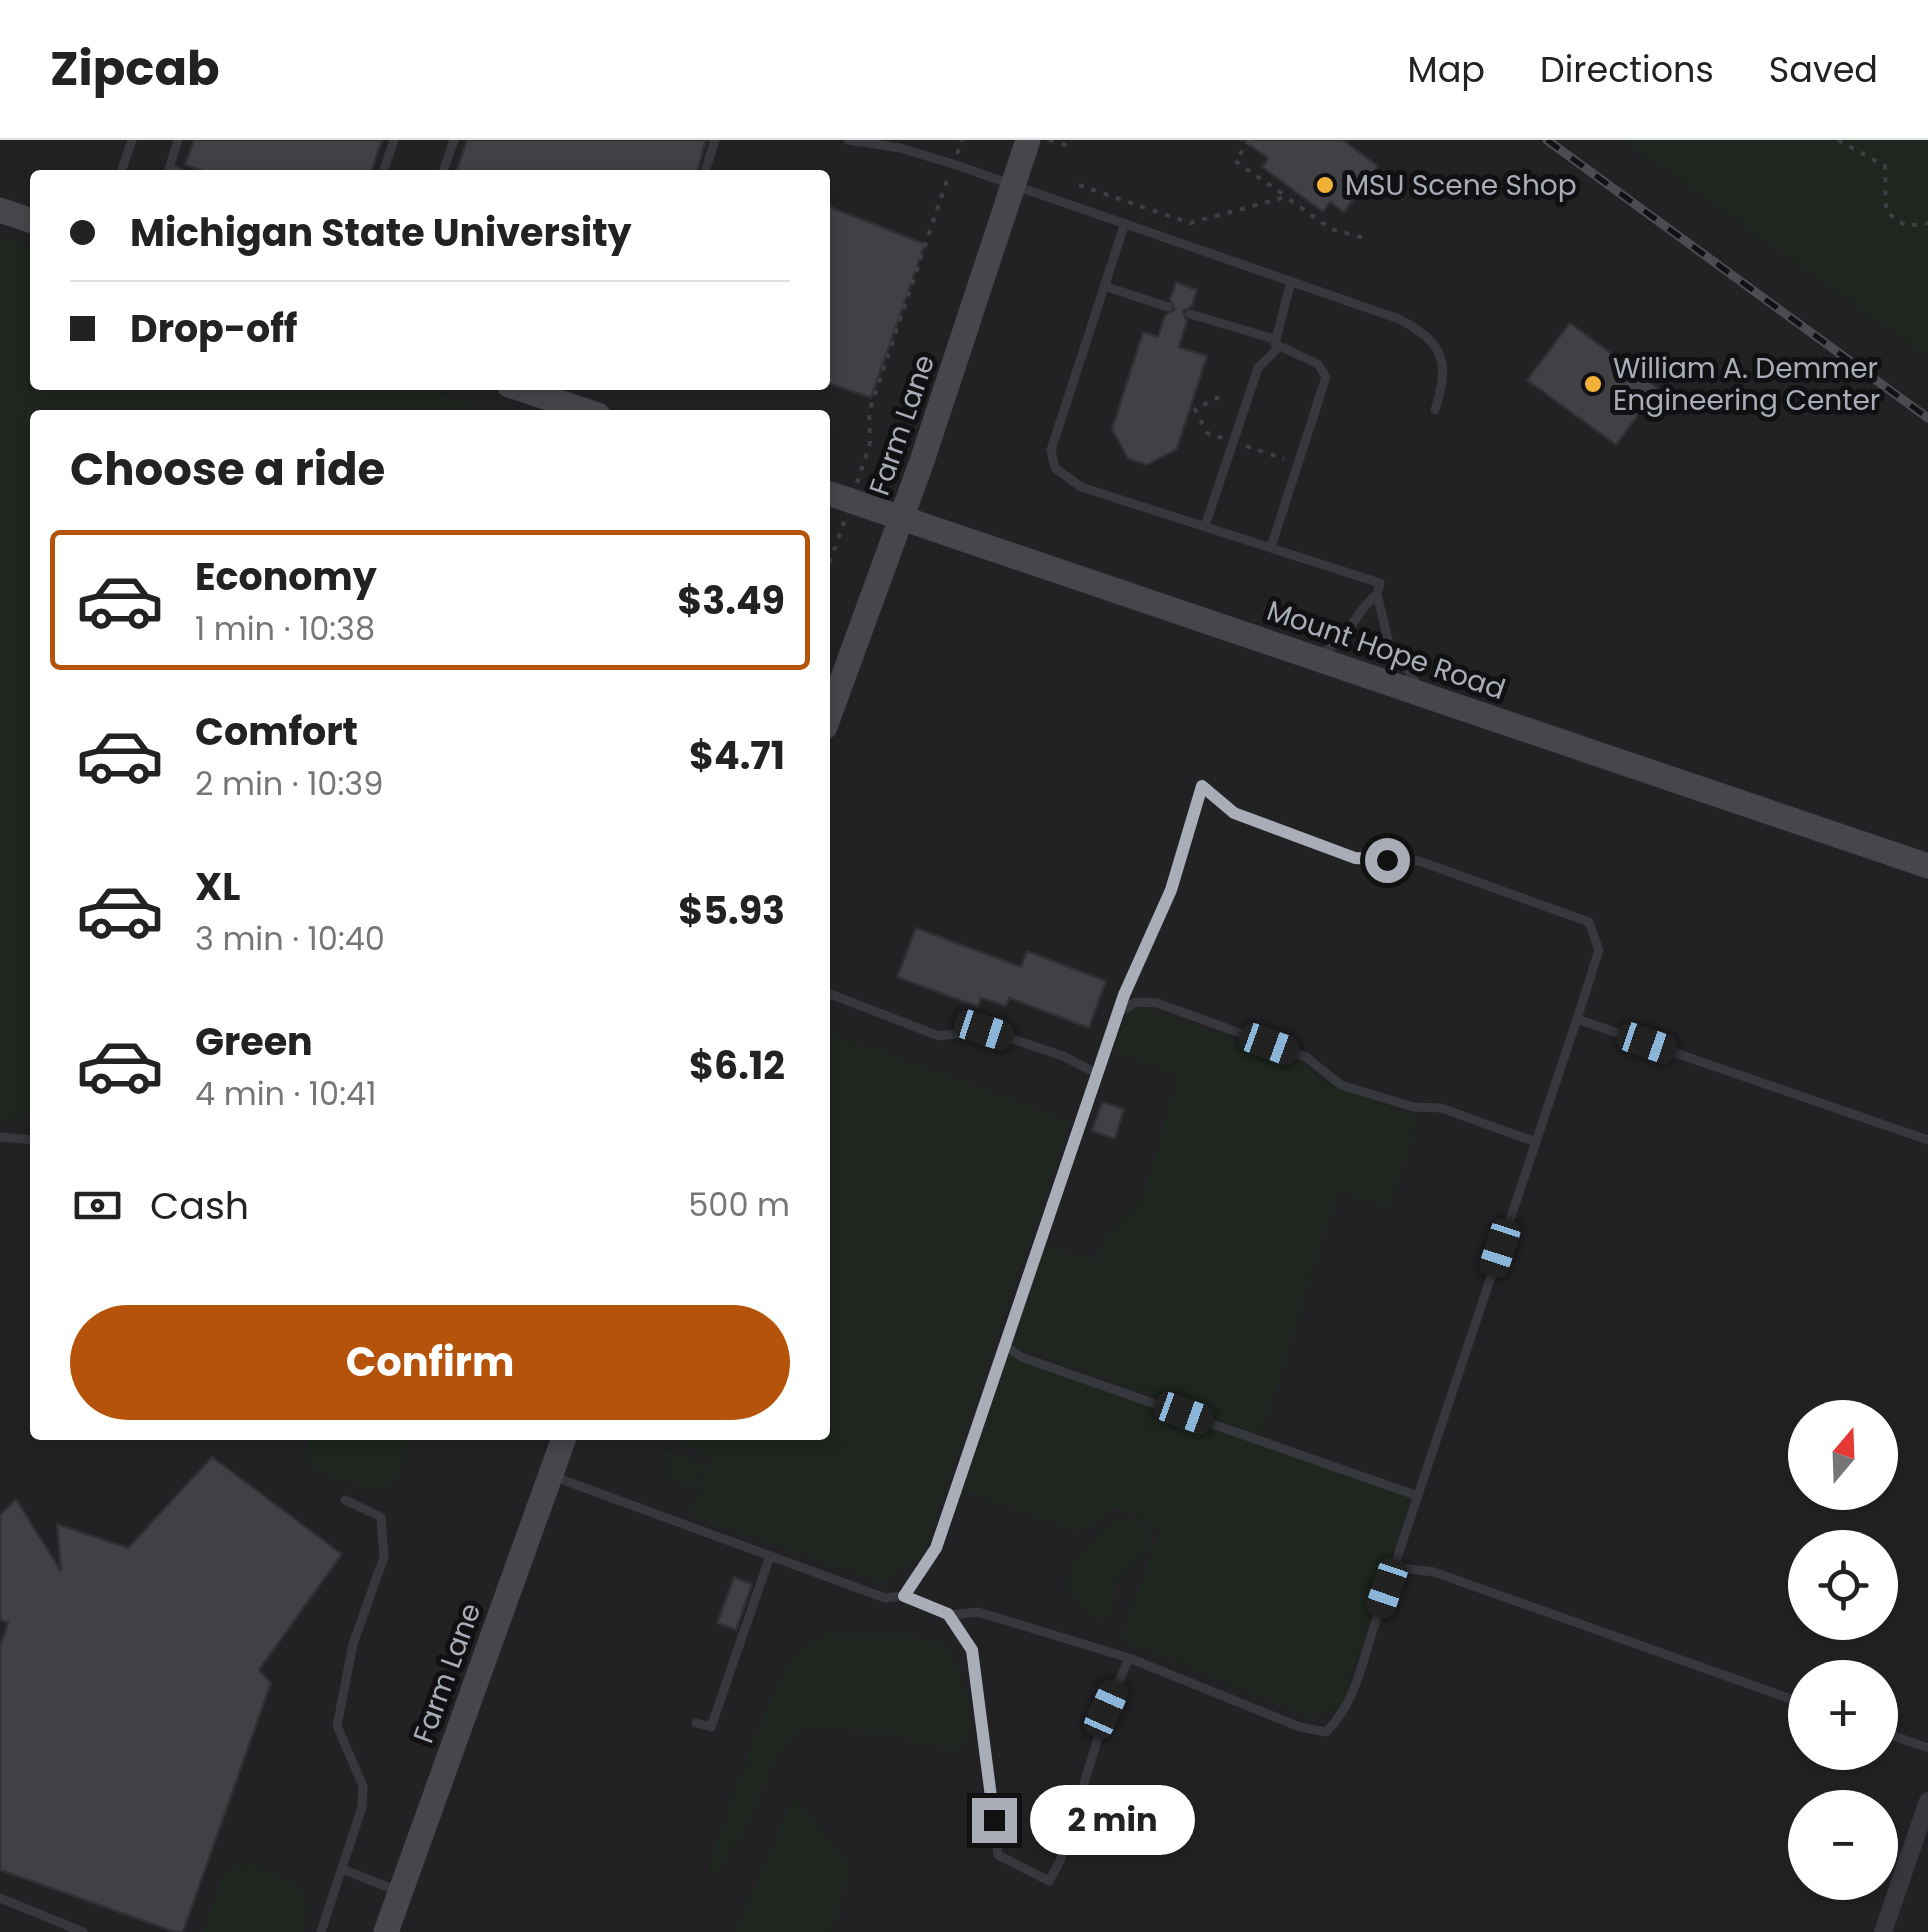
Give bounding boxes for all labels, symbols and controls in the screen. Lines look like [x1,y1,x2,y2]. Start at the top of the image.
text: Zipcab [50,35,220,102]
text: Map [1408,45,1485,94]
text: Directions [1540,45,1714,94]
text: Saved [1769,45,1878,94]
place label: MSU Scene Shop [1345,166,1577,205]
marker: MSU Scene Shop [1314,174,1336,196]
text: Michigan State University [130,206,632,259]
text: Drop-off [130,302,298,355]
place label: William A. Demmer Engineering Center [1613,349,1880,420]
street label: Farm Lane [860,350,944,500]
marker: William A. Demmer Engineering Center [1582,373,1604,395]
text: Choose a ride [70,438,385,501]
text: Economy [195,550,377,603]
icon: car [75,555,165,645]
text: $3.49 [677,574,785,627]
street label: Mount Hope Road [1262,591,1510,709]
text: 1 min · 10:38 [195,606,375,651]
text: Comfort [195,705,358,758]
icon: car [75,710,165,800]
text: $4.71 [689,729,785,782]
text: 2 min · 10:39 [195,761,383,806]
route start [1365,838,1410,883]
text: XL [195,860,240,913]
icon: car [75,865,165,955]
text: $5.93 [678,884,785,937]
text: 3 min · 10:40 [195,916,385,961]
car [951,1006,1017,1054]
text: Green [195,1015,313,1068]
car [1614,1019,1680,1067]
icon: car [75,1020,165,1110]
car [1236,1020,1302,1068]
text: $6.12 [689,1039,785,1092]
text: 4 min · 10:41 [195,1071,376,1116]
icon: cash [70,1178,125,1233]
text: Cash [150,1179,249,1232]
text: 500 m [688,1182,790,1227]
car [1476,1215,1524,1281]
button: Confirm [70,1305,790,1420]
car [1151,1389,1217,1437]
north arrow [1788,1400,1898,1510]
map controls [1788,1400,1898,1900]
button: locate [1788,1530,1898,1640]
car [1363,1555,1411,1621]
street label: Farm Lane [404,1598,490,1748]
button: + [1788,1660,1898,1770]
car [1080,1675,1132,1743]
callout: 2 min [1029,1785,1194,1855]
button: − [1788,1790,1898,1900]
text: 2 min [1068,1797,1157,1842]
route end [972,1798,1017,1843]

